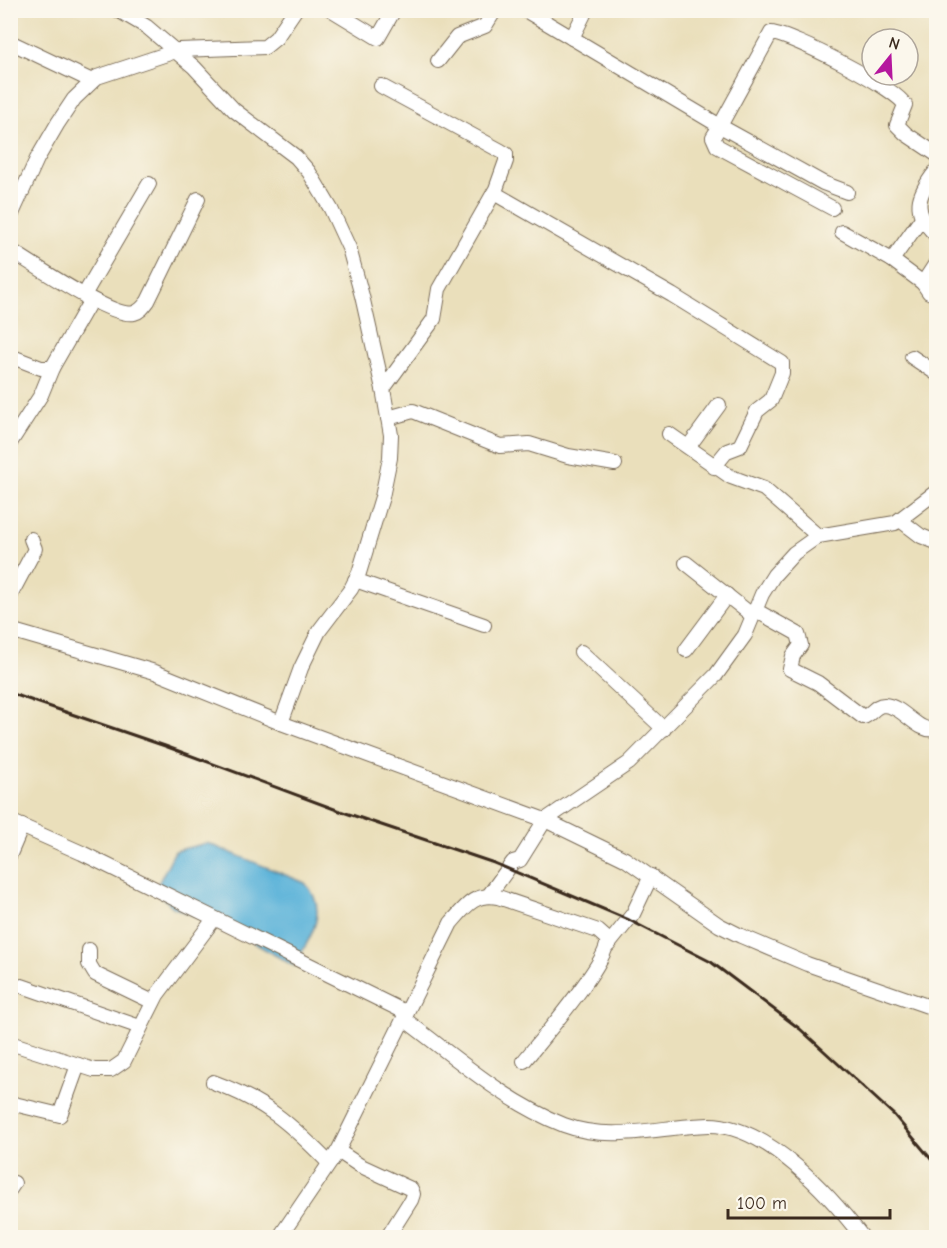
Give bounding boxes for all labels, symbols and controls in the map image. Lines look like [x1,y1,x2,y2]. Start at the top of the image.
north arrow [860,27,920,87]
text: N [887,34,902,54]
scale bar [728,1182,890,1220]
text: 100 m [737,1193,787,1214]

